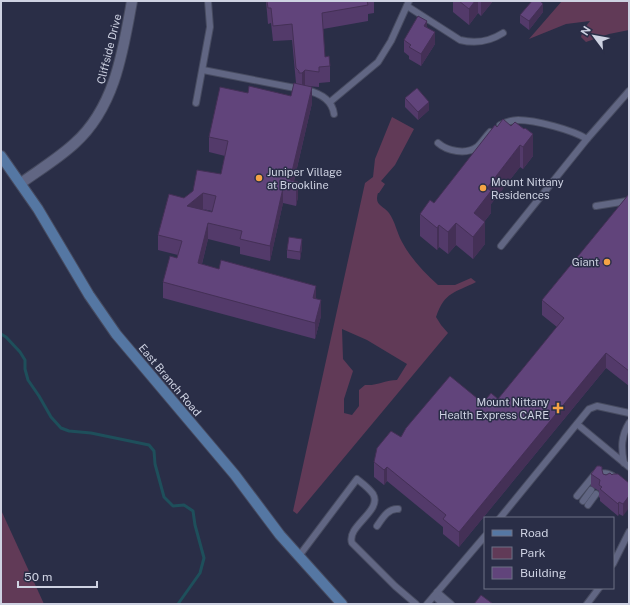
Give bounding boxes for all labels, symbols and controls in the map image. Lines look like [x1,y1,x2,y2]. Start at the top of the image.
street label: Cliffside Drive [94,13,124,85]
north arrow [574,16,614,56]
text: N [578,24,593,38]
place label: Juniper Village at Brookline [267,166,342,191]
marker: Juniper Village at Brookline [254,173,264,183]
place label: Mount Nittany Residences [491,176,564,201]
marker: Mount Nittany Residences [478,183,488,193]
place label: Giant [572,256,599,268]
marker: Giant [602,257,612,267]
street label: East Branch Road [136,342,204,418]
place label: Mount Nittany Health Express CARE [439,396,549,421]
marker: Mount Nittany Health Express CARE [552,402,564,414]
legend [484,517,614,589]
text: Road [520,526,548,540]
text: Park [520,546,546,560]
scale bar [18,563,97,589]
text: Building [520,566,566,580]
text: 50 m [24,570,52,584]

